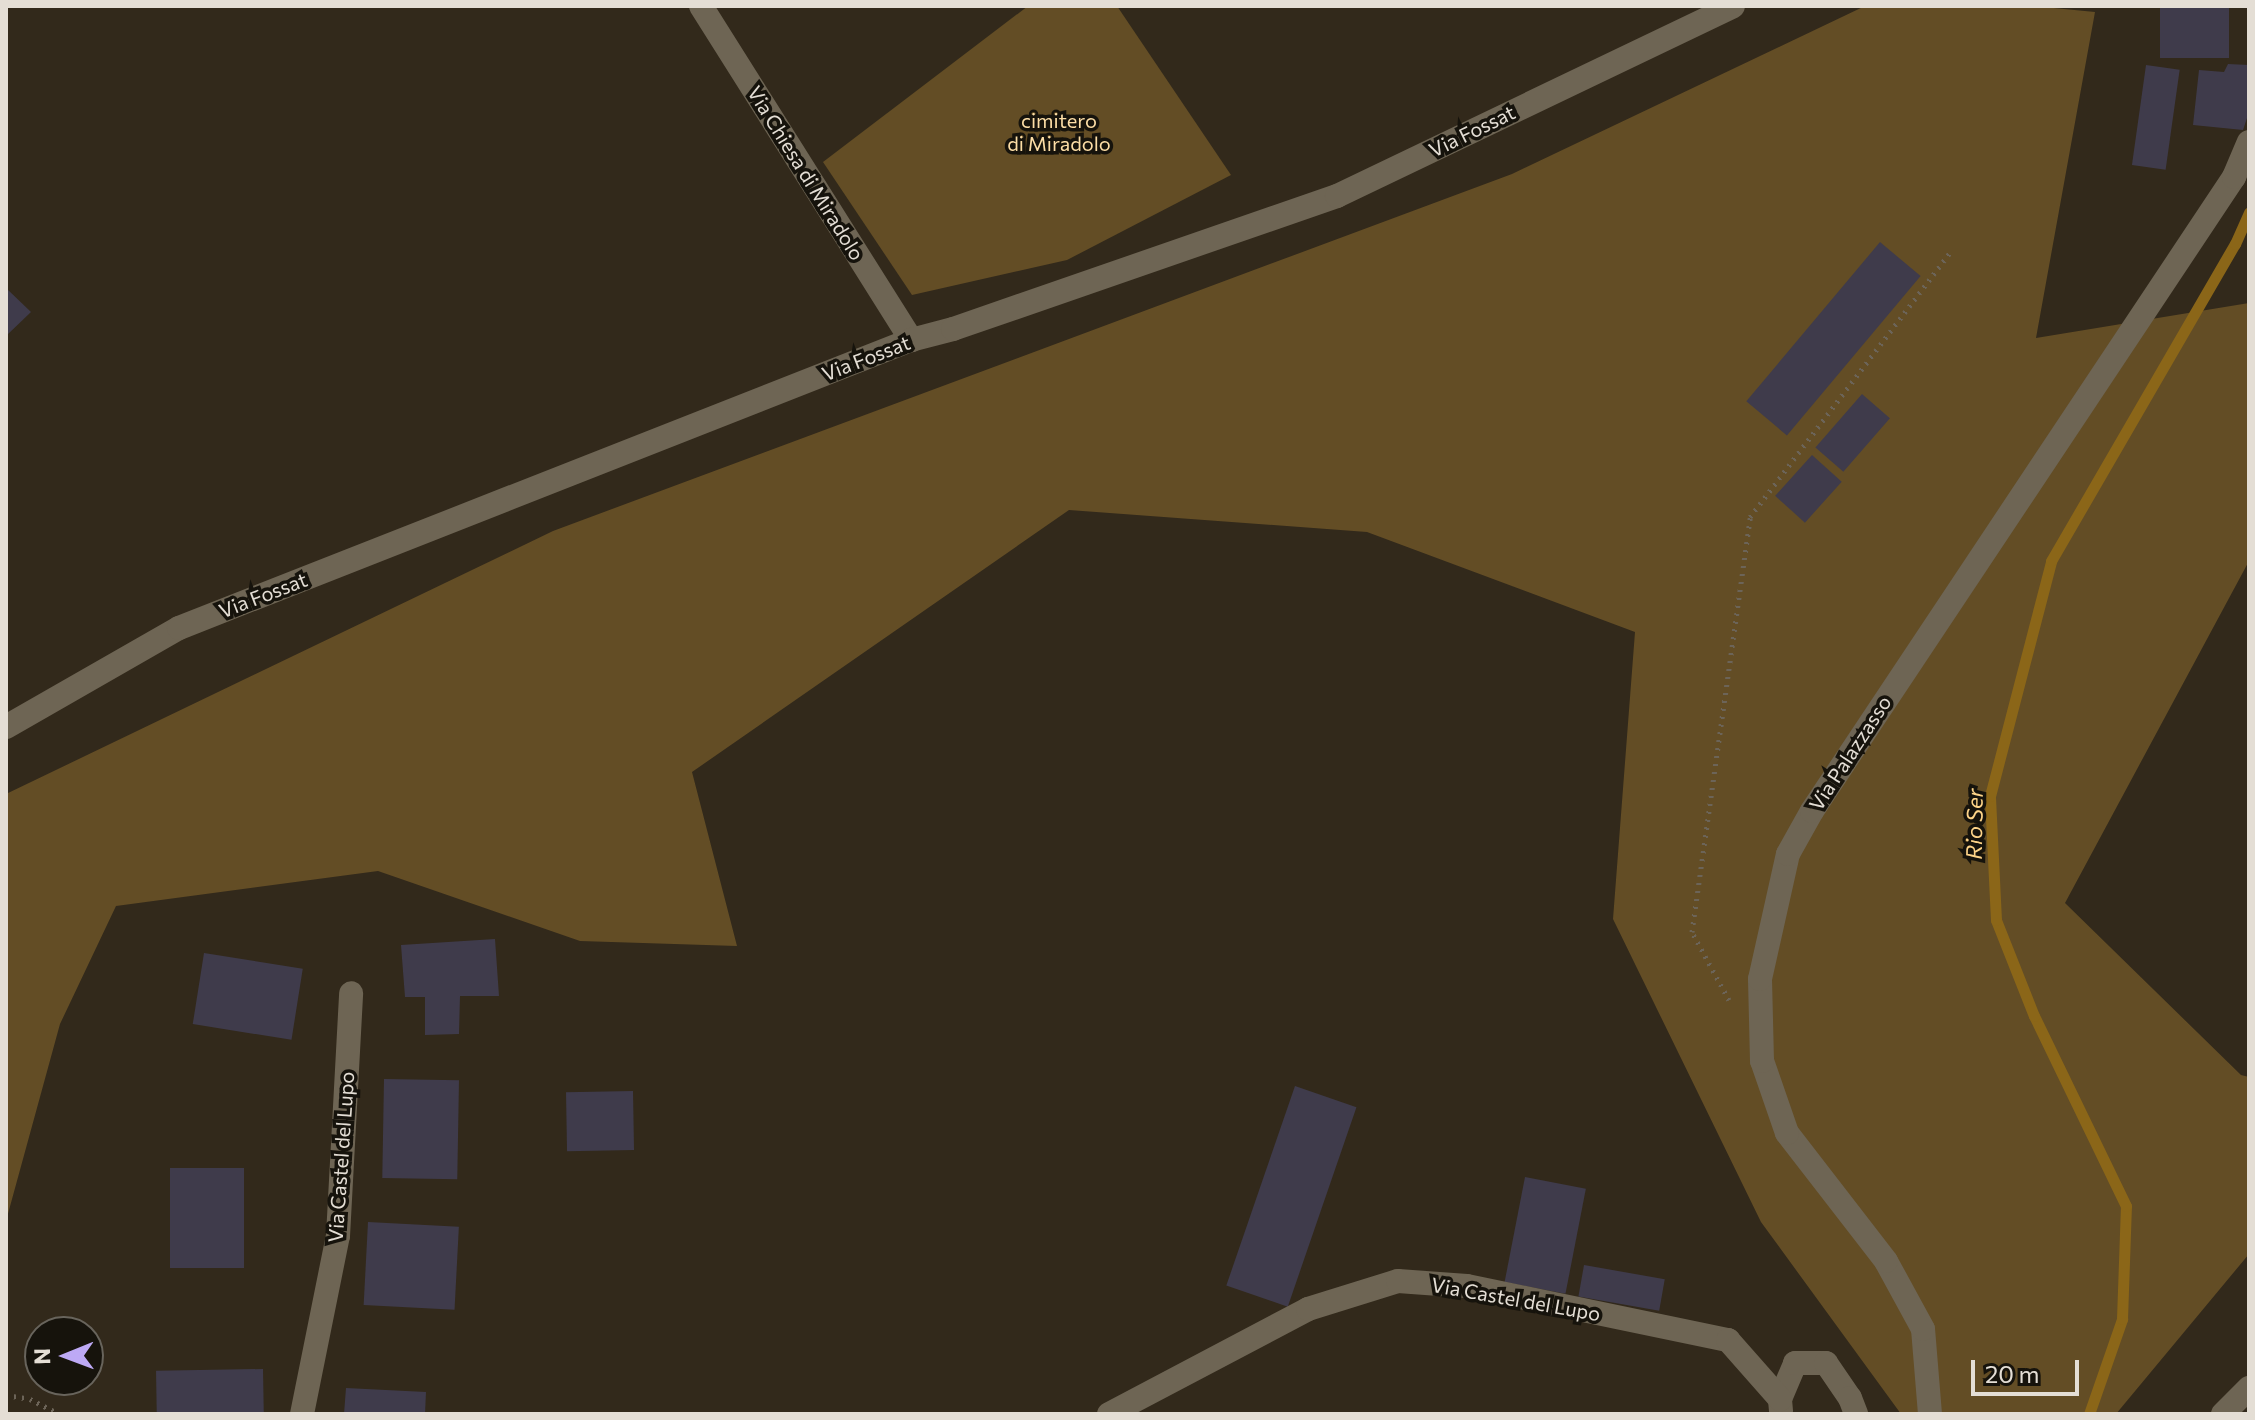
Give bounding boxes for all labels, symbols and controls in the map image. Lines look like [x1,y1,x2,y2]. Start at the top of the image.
street label: Via Chiesa di Miradolo [743,81,869,265]
street label: Via Fossat [1425,100,1519,162]
park label: cimitero di Miradolo [1007,108,1111,155]
street label: Via Fossat [818,330,914,386]
street label: Via Fossat [215,567,311,623]
street label: Via Palazzasso [1804,691,1896,815]
water label: Rio Ser [1960,788,1988,860]
street label: Via Castel del Lupo [323,1071,359,1243]
street label: Via Castel del Lupo [1430,1272,1602,1326]
north arrow [24,1316,104,1396]
scale bar [1975,1344,2083,1394]
text: N [28,1348,55,1365]
text: 20 m [1985,1359,2039,1388]

